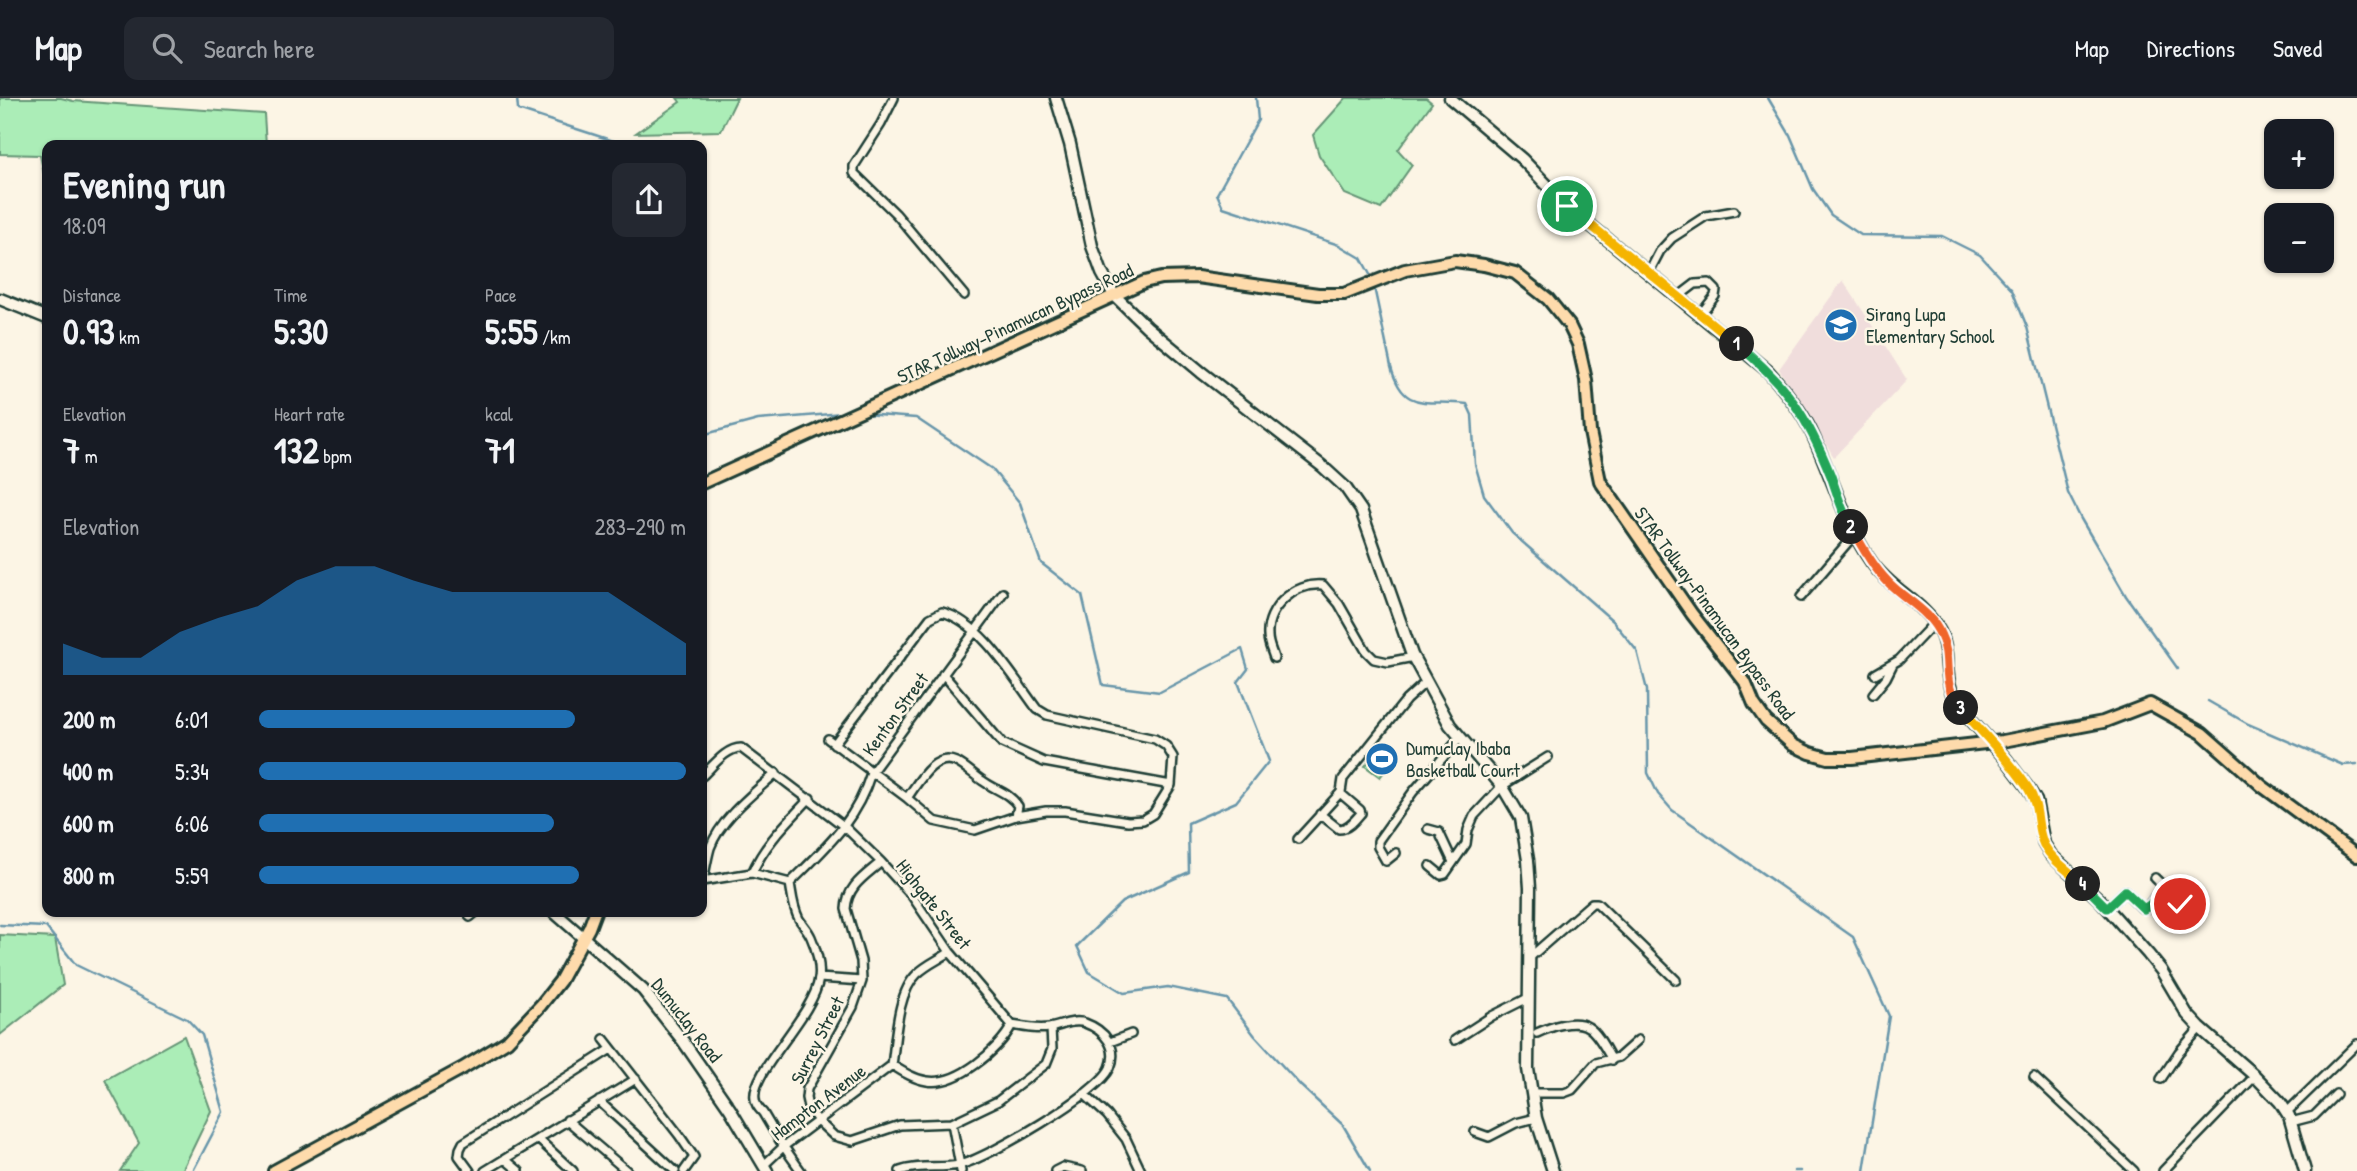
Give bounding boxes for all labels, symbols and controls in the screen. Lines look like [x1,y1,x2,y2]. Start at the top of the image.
search box [124,17,614,80]
text: Map [35,26,82,70]
icon: search [148,29,186,67]
text: Search here [204,31,315,66]
text: Map [2075,32,2109,64]
text: Directions [2147,32,2235,64]
text: Saved [2273,32,2322,64]
map controls [2264,119,2334,273]
button: + [2264,119,2334,189]
text: Evening run [63,158,226,210]
button: share [612,163,686,237]
pin [1537,176,1597,236]
icon: arrive [1548,187,1586,225]
button: − [2264,203,2334,273]
text: 18:09 [63,210,105,241]
street label: STAR Tollway-Pinamucan Bypass Road [893,257,1138,389]
text: Distance [63,282,121,308]
text: Time [274,282,308,308]
text: Pace [485,282,517,308]
place label: Sirang Lupa Elementary School [1866,301,1995,349]
school or university icon: Sirang Lupa Elementary School [1822,306,1860,344]
text: 0.93 [63,308,115,355]
text: 5:30 [274,308,328,355]
text: 5:55 [485,308,538,355]
text: km [115,324,140,350]
text: /km [538,324,571,350]
pin: 1 [1720,327,1754,362]
text: 1 [1733,330,1740,356]
text: Elevation [63,401,126,427]
text: Heart rate [274,401,345,427]
text: kcal [485,401,513,427]
text: 7 [63,427,80,474]
text: 132 [274,427,319,474]
text: 71 [485,427,515,474]
text: m [80,443,98,469]
text: bpm [319,443,352,469]
street label: STAR Tollway-Pinamucan Bypass Road [1629,501,1802,725]
pin: 2 [1834,510,1868,544]
text: Elevation [63,511,139,542]
text: 283–290 m [595,511,686,542]
text: 2 [1846,513,1855,539]
street label: Kenton Street [856,667,934,761]
pin: 3 [1944,690,1979,726]
text: 3 [1956,694,1965,720]
text: 200 m [63,704,115,735]
text: 6:01 [175,704,208,735]
place label: Dumuclay Ibaba Basketball Court [1406,735,1520,783]
sports icon: Dumuclay Ibaba Basketball Court [1363,740,1401,778]
text: 400 m [63,756,113,787]
text: 5:34 [175,756,209,787]
text: 600 m [63,808,114,839]
text: 6:06 [175,808,209,839]
street label: Highgate Street [890,853,978,955]
text: 800 m [63,860,115,891]
text: 5:59 [175,860,208,891]
pin: 4 [2066,866,2100,902]
text: 4 [2079,870,2086,896]
pin [2150,874,2210,934]
icon: check [2161,885,2199,923]
street label: Dumuclay Road [646,972,729,1068]
street label: Surrey Street [784,991,850,1088]
street label: Hampton Avenue [765,1057,871,1146]

